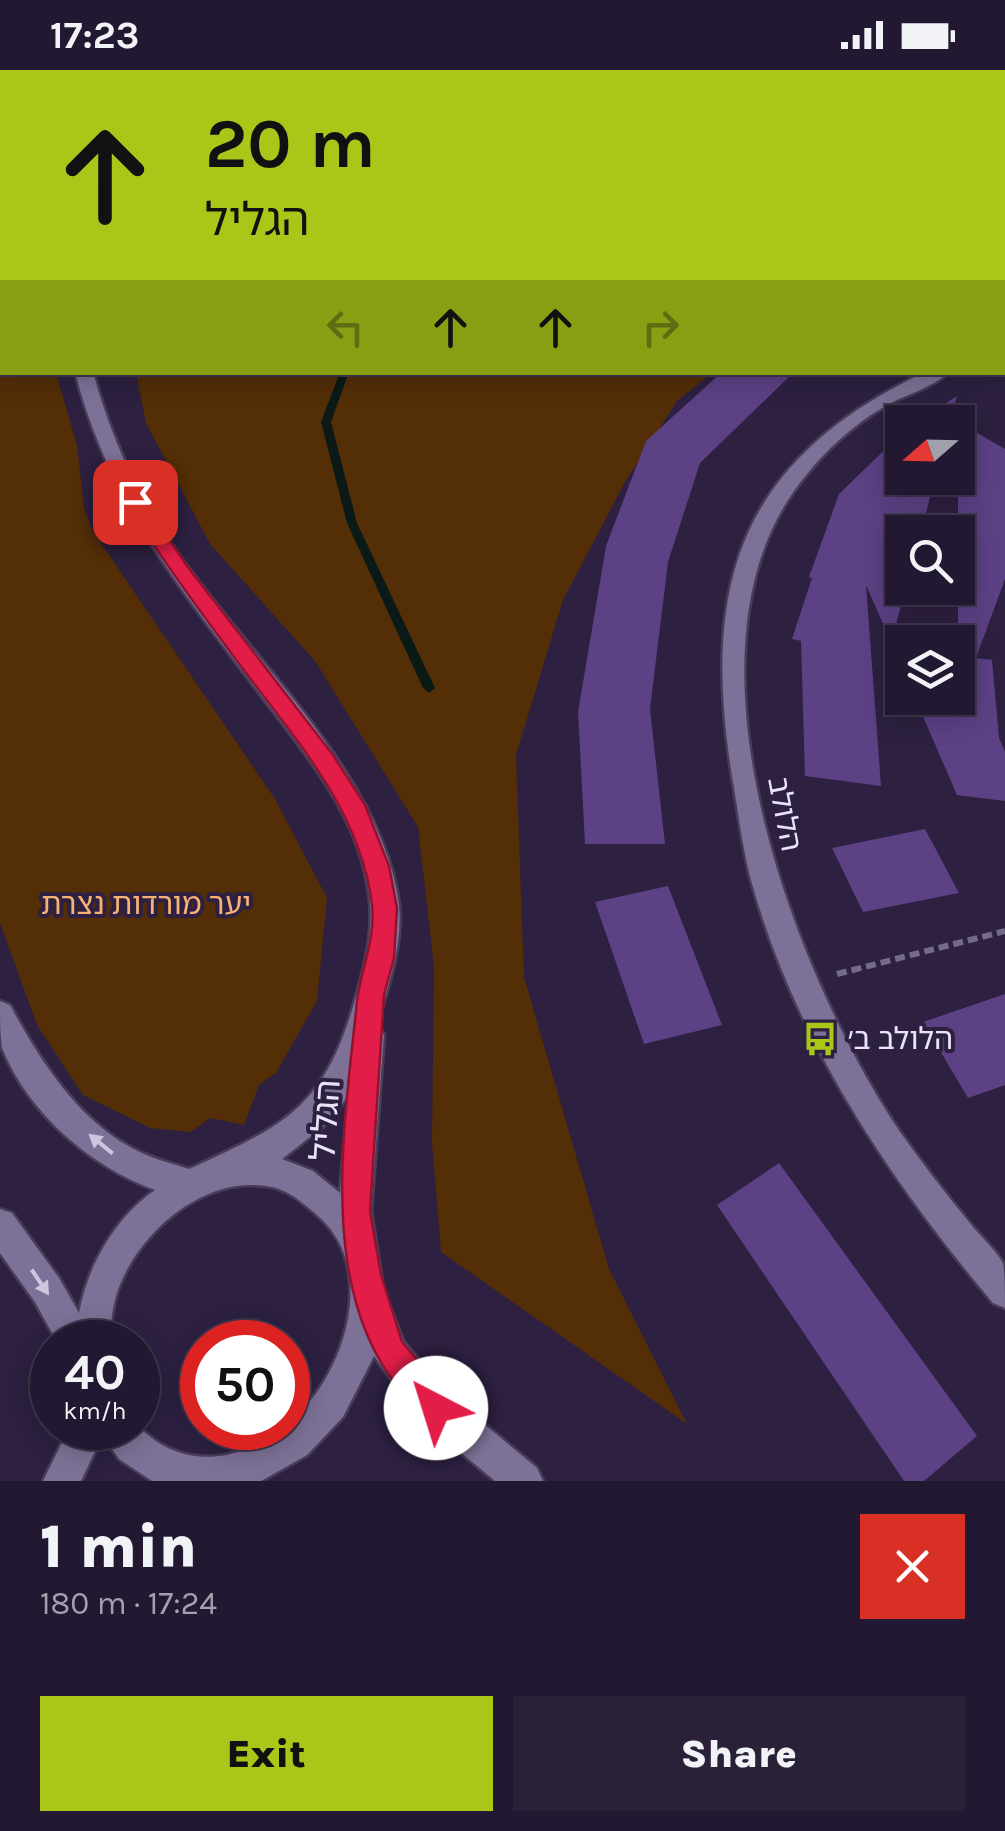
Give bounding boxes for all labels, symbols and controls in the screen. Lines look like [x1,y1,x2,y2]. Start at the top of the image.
text: 17:23 [50,13,139,58]
text: 20 m [205,103,376,185]
icon: ahead [40,110,170,240]
text: הגליל [205,194,310,246]
icon: left [318,300,373,355]
icon: ahead [423,300,478,355]
icon: ahead [528,300,583,355]
icon: right [633,300,688,355]
north arrow [885,405,975,495]
map controls [885,405,975,715]
pin [93,460,178,545]
icon: arrive [108,475,163,530]
button: search [885,515,975,605]
button: layers [885,625,975,715]
street label: הלולב [760,774,810,854]
park label: יער מורדות נצרת [41,886,251,922]
bus stop icon: הלולב ב׳ [801,1020,839,1058]
place label: הלולב ב׳ [848,1021,953,1057]
street label: הגליל [302,1078,349,1162]
one-way arrow [89,1134,114,1155]
one-way arrow [31,1269,49,1296]
speed limit sign: 50 [180,1320,310,1450]
text: 40 [64,1343,126,1402]
position arrow [384,1356,488,1460]
text: km/h [63,1396,127,1425]
text: 1 min [40,1512,197,1582]
button: close [860,1514,965,1619]
text: 180 m · 17:24 [40,1585,217,1622]
button: Exit [40,1696,493,1811]
button: Share [513,1696,965,1811]

